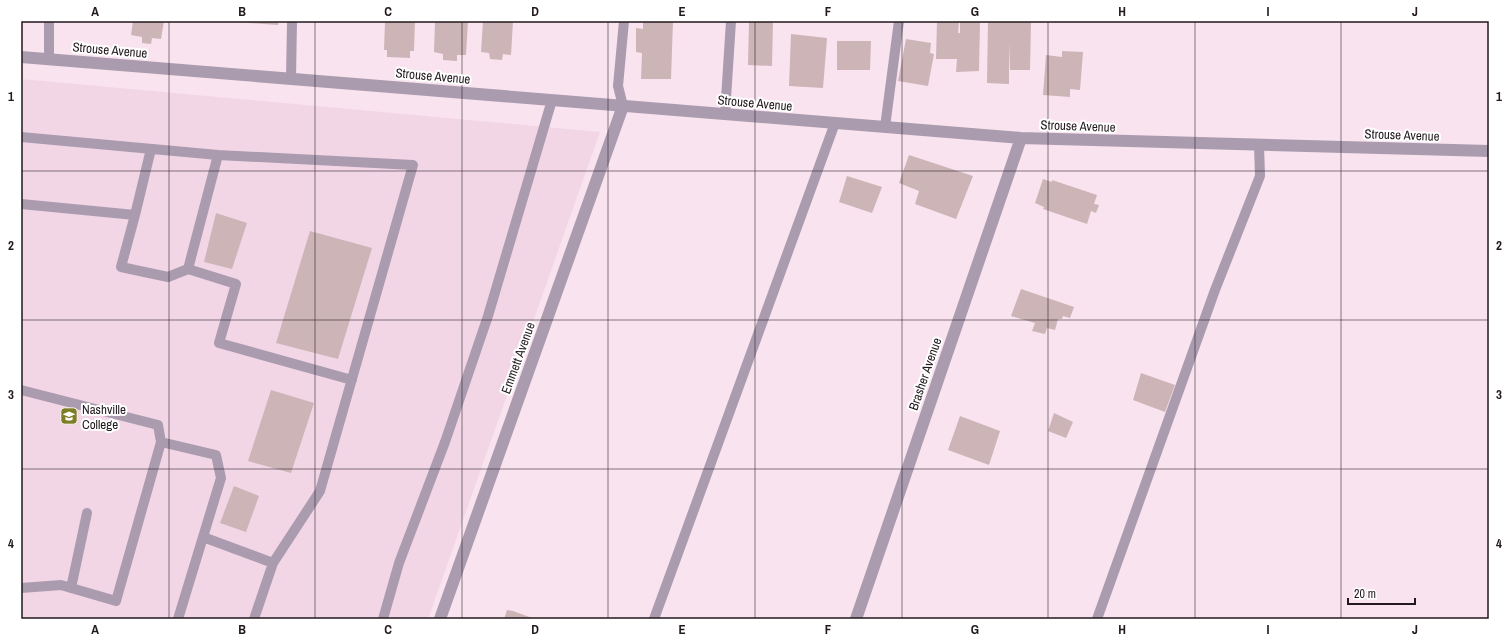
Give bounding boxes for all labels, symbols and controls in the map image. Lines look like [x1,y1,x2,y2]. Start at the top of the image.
text: A [91,3,99,20]
text: B [238,3,246,20]
text: C [384,3,392,20]
text: D [531,3,539,20]
text: E [678,3,686,20]
text: F [825,3,832,20]
text: G [971,3,979,20]
text: H [1118,3,1126,20]
text: I [1267,3,1270,20]
text: J [1412,3,1418,20]
street label: Strouse Avenue [72,38,148,62]
street label: Strouse Avenue [395,64,471,88]
text: 1 [8,88,14,105]
text: 1 [1496,88,1502,105]
street label: Strouse Avenue [717,91,793,115]
street label: Strouse Avenue [1040,116,1116,136]
street label: Strouse Avenue [1364,125,1440,145]
text: 2 [8,237,14,254]
text: 2 [1496,237,1502,254]
street label: Emmett Avenue [497,320,539,396]
street label: Brasher Avenue [905,335,945,413]
text: 3 [8,386,14,403]
text: 3 [1496,386,1502,403]
place label: Nashville College [82,401,126,433]
school or university icon: Nashville College [59,406,79,426]
text: 4 [8,535,14,552]
text: 4 [1496,535,1502,552]
scale bar [1348,580,1415,606]
text: 20 m [1354,586,1376,602]
text: A [91,621,99,638]
text: B [238,621,246,638]
text: C [384,621,392,638]
text: D [531,621,539,638]
text: E [678,621,686,638]
text: F [825,621,832,638]
text: G [971,621,979,638]
text: H [1118,621,1126,638]
text: I [1267,621,1270,638]
text: J [1412,621,1418,638]

